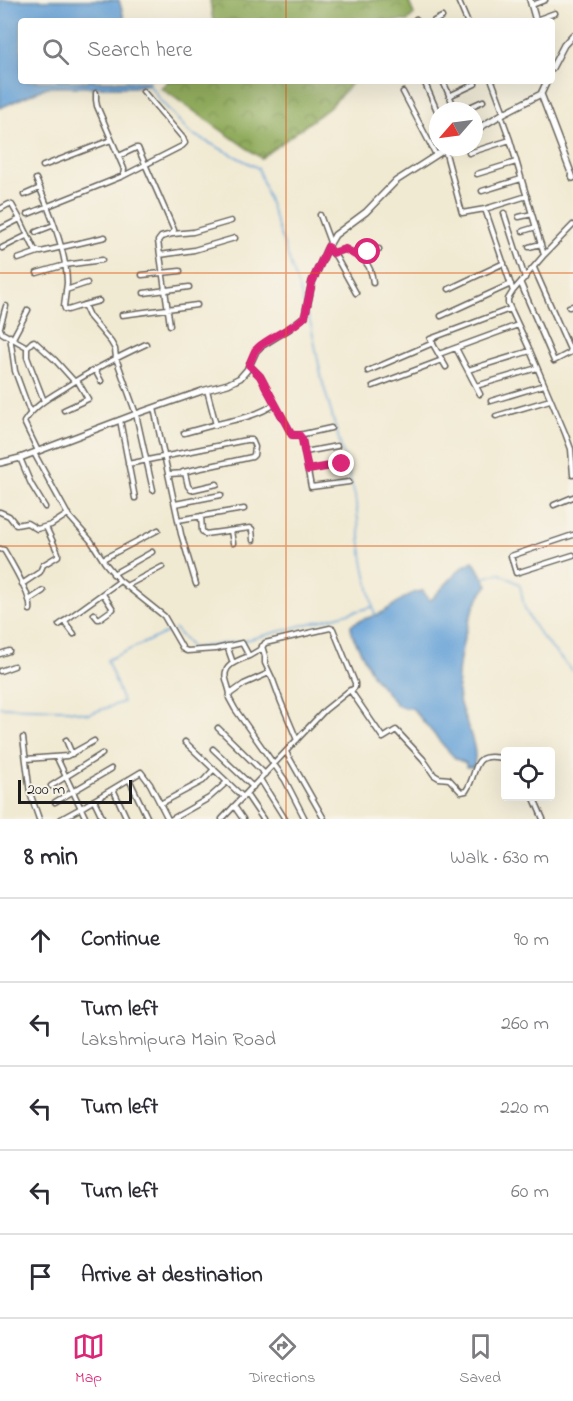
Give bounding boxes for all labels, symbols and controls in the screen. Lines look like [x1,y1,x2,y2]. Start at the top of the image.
search box [18,18,555,84]
icon: search [39,35,72,68]
text: Search here [87,35,192,67]
north arrow [429,102,483,156]
route start [354,238,380,264]
route end [328,450,354,476]
map controls [501,747,555,801]
button: locate [501,747,555,801]
scale bar [18,777,132,804]
text: 200 m [27,778,65,802]
text: 8 min [24,839,78,877]
text: Walk · 630 m [450,844,549,873]
icon: ahead [24,924,57,957]
text: Continue [81,924,160,956]
text: 90 m [514,926,549,955]
text: Turn left [81,994,158,1026]
icon: left [24,1008,57,1041]
text: 260 m [501,1010,549,1039]
text: Lakshmipura Main Road [81,1026,276,1055]
icon: left [24,1092,57,1125]
text: Turn left [81,1092,158,1124]
text: 220 m [500,1094,549,1123]
icon: left [24,1176,57,1209]
text: Turn left [81,1176,158,1208]
text: 60 m [511,1178,549,1207]
icon: arrive [24,1260,57,1293]
text: Arrive at destination [81,1260,263,1292]
tab: Map [72,1330,105,1390]
tab: Directions [249,1330,315,1390]
tab: Saved [459,1330,501,1390]

